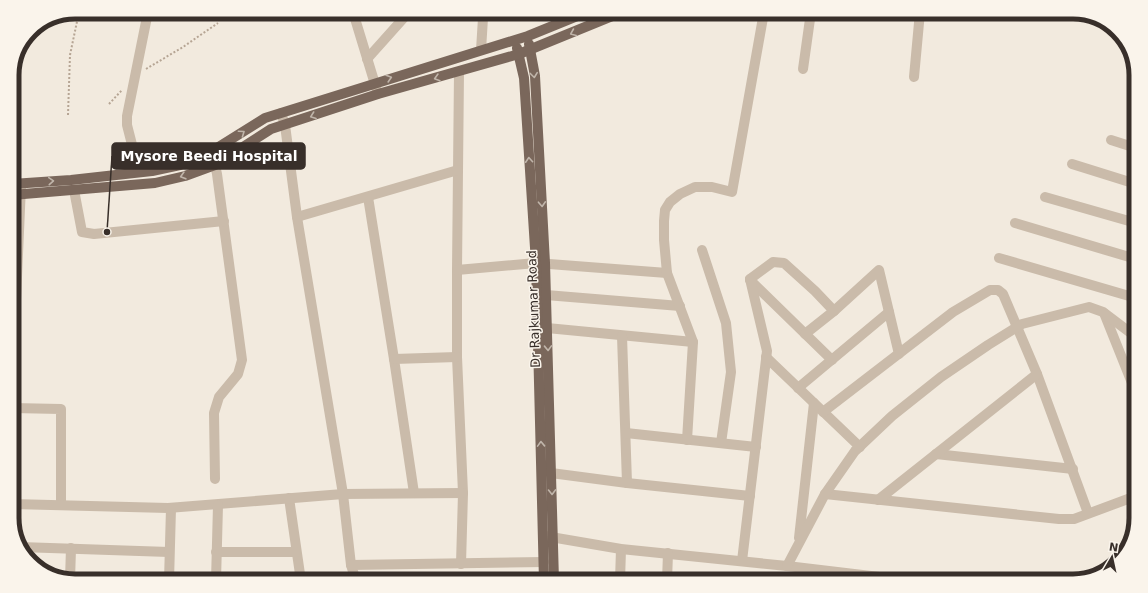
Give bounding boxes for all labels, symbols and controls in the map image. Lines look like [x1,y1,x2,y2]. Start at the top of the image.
one-way arrow [570,28,577,36]
one-way arrow [529,72,538,78]
one-way arrow [434,73,441,82]
one-way arrow [386,74,393,83]
one-way arrow [309,111,316,119]
one-way arrow [237,130,244,137]
callout: Mysore Beedi Hospital [112,143,305,169]
text: Mysore Beedi Hospital [120,148,298,164]
one-way arrow [525,157,534,163]
one-way arrow [180,171,187,180]
one-way arrow [48,177,54,186]
one-way arrow [537,201,546,207]
street label: Dr Rajkumar Road [524,250,543,368]
one-way arrow [543,345,552,351]
one-way arrow [537,441,545,447]
one-way arrow [547,489,556,495]
north arrow [1092,537,1132,577]
text: N [1108,540,1119,555]

